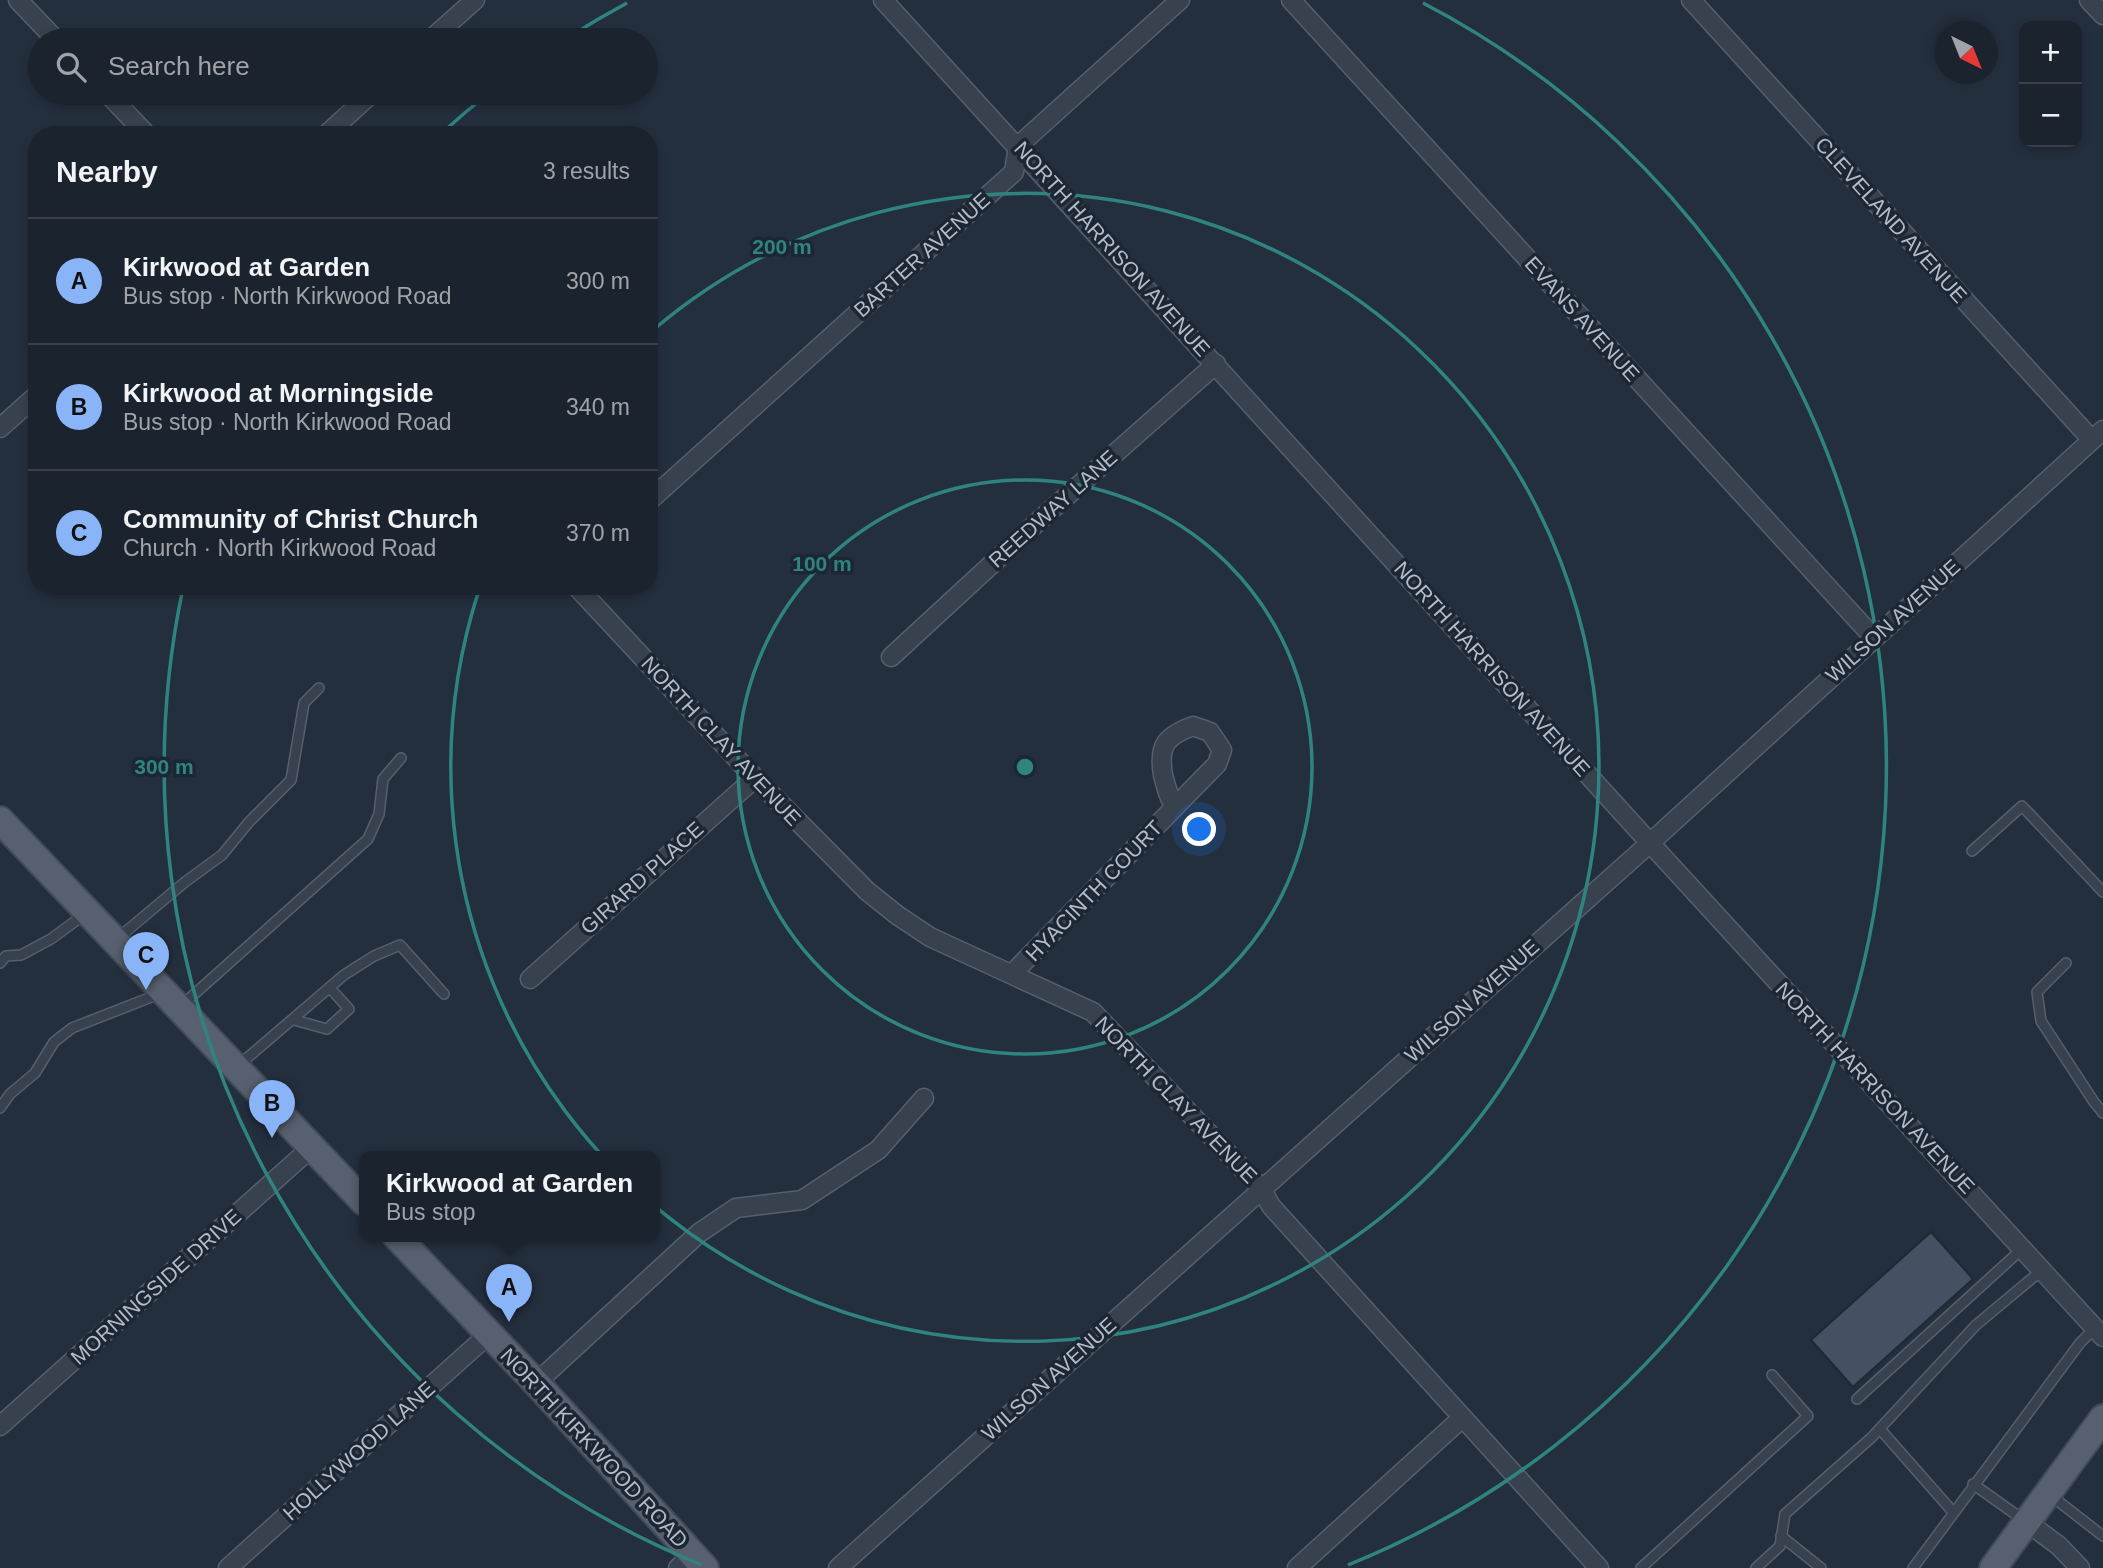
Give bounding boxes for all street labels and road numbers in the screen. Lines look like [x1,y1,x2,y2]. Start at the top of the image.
street label: CLEVELAND AVENUE [1811,132,1972,307]
street label: NORTH HARRISON AVENUE [1010,137,1215,361]
street label: BARTER AVENUE [849,188,994,321]
street label: EVANS AVENUE [1521,252,1644,385]
street label: REEDWAY LANE [984,445,1121,572]
street label: WILSON AVENUE [1821,554,1964,687]
street label: NORTH HARRISON AVENUE [1390,557,1595,781]
street label: NORTH CLAY AVENUE [637,651,806,830]
street label: HYACINTH COURT [1021,816,1167,966]
street label: GIRARD PLACE [576,817,707,938]
street label: WILSON AVENUE [1400,934,1543,1067]
street label: NORTH HARRISON AVENUE [1771,977,1979,1198]
street label: NORTH CLAY AVENUE [1091,1012,1262,1188]
street label: MORNINGSIDE DRIVE [66,1204,245,1369]
street label: WILSON AVENUE [977,1312,1120,1445]
street label: NORTH KIRKWOOD ROAD [496,1344,693,1552]
street label: HOLLYWOOD LANE [278,1377,439,1525]

